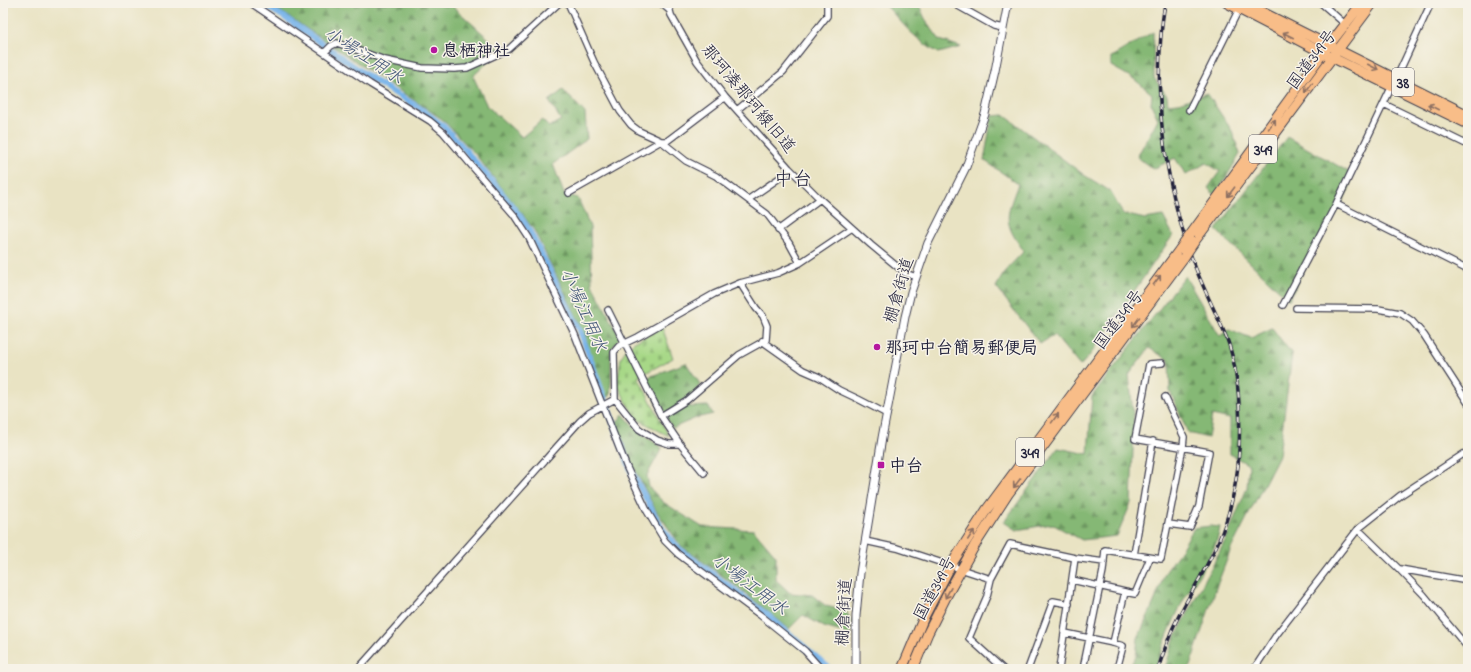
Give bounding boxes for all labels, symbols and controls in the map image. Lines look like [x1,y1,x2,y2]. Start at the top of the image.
water label: 小場江用水 [318,21,408,92]
street label: 国道349号 [1281,24,1343,95]
one-way arrow [1283,30,1295,38]
place label: 息栖神社 [442,39,510,64]
street label: 那珂湊那珂線旧道 [695,39,801,159]
marker: 息栖神社 [429,45,439,55]
one-way arrow [1367,64,1379,71]
road number: 38 [1392,68,1414,96]
one-way arrow [1305,83,1314,94]
one-way arrow [1427,103,1439,110]
one-way arrow [1268,118,1277,129]
road number: 349 [1249,135,1277,163]
district label: 中台 [774,167,812,194]
one-way arrow [1227,187,1235,198]
street label: 棚倉街道 [878,254,921,327]
water label: 小場江用水 [552,264,612,357]
one-way arrow [1153,275,1162,286]
street label: 国道349号 [1088,284,1150,355]
one-way arrow [1132,317,1140,328]
place label: 那珂中台簡易郵便局 [885,336,1038,361]
marker: 那珂中台簡易郵便局 [872,342,882,352]
one-way arrow [1051,413,1059,424]
road number: 349 [1016,438,1044,466]
place label: 中台 [889,454,923,479]
marker: 中台 [876,460,886,470]
one-way arrow [1013,477,1021,488]
one-way arrow [967,529,975,541]
water label: 小場江用水 [705,548,793,623]
street label: 国道349号 [908,552,963,626]
street label: 棚倉街道 [830,577,859,647]
one-way arrow [944,587,951,599]

